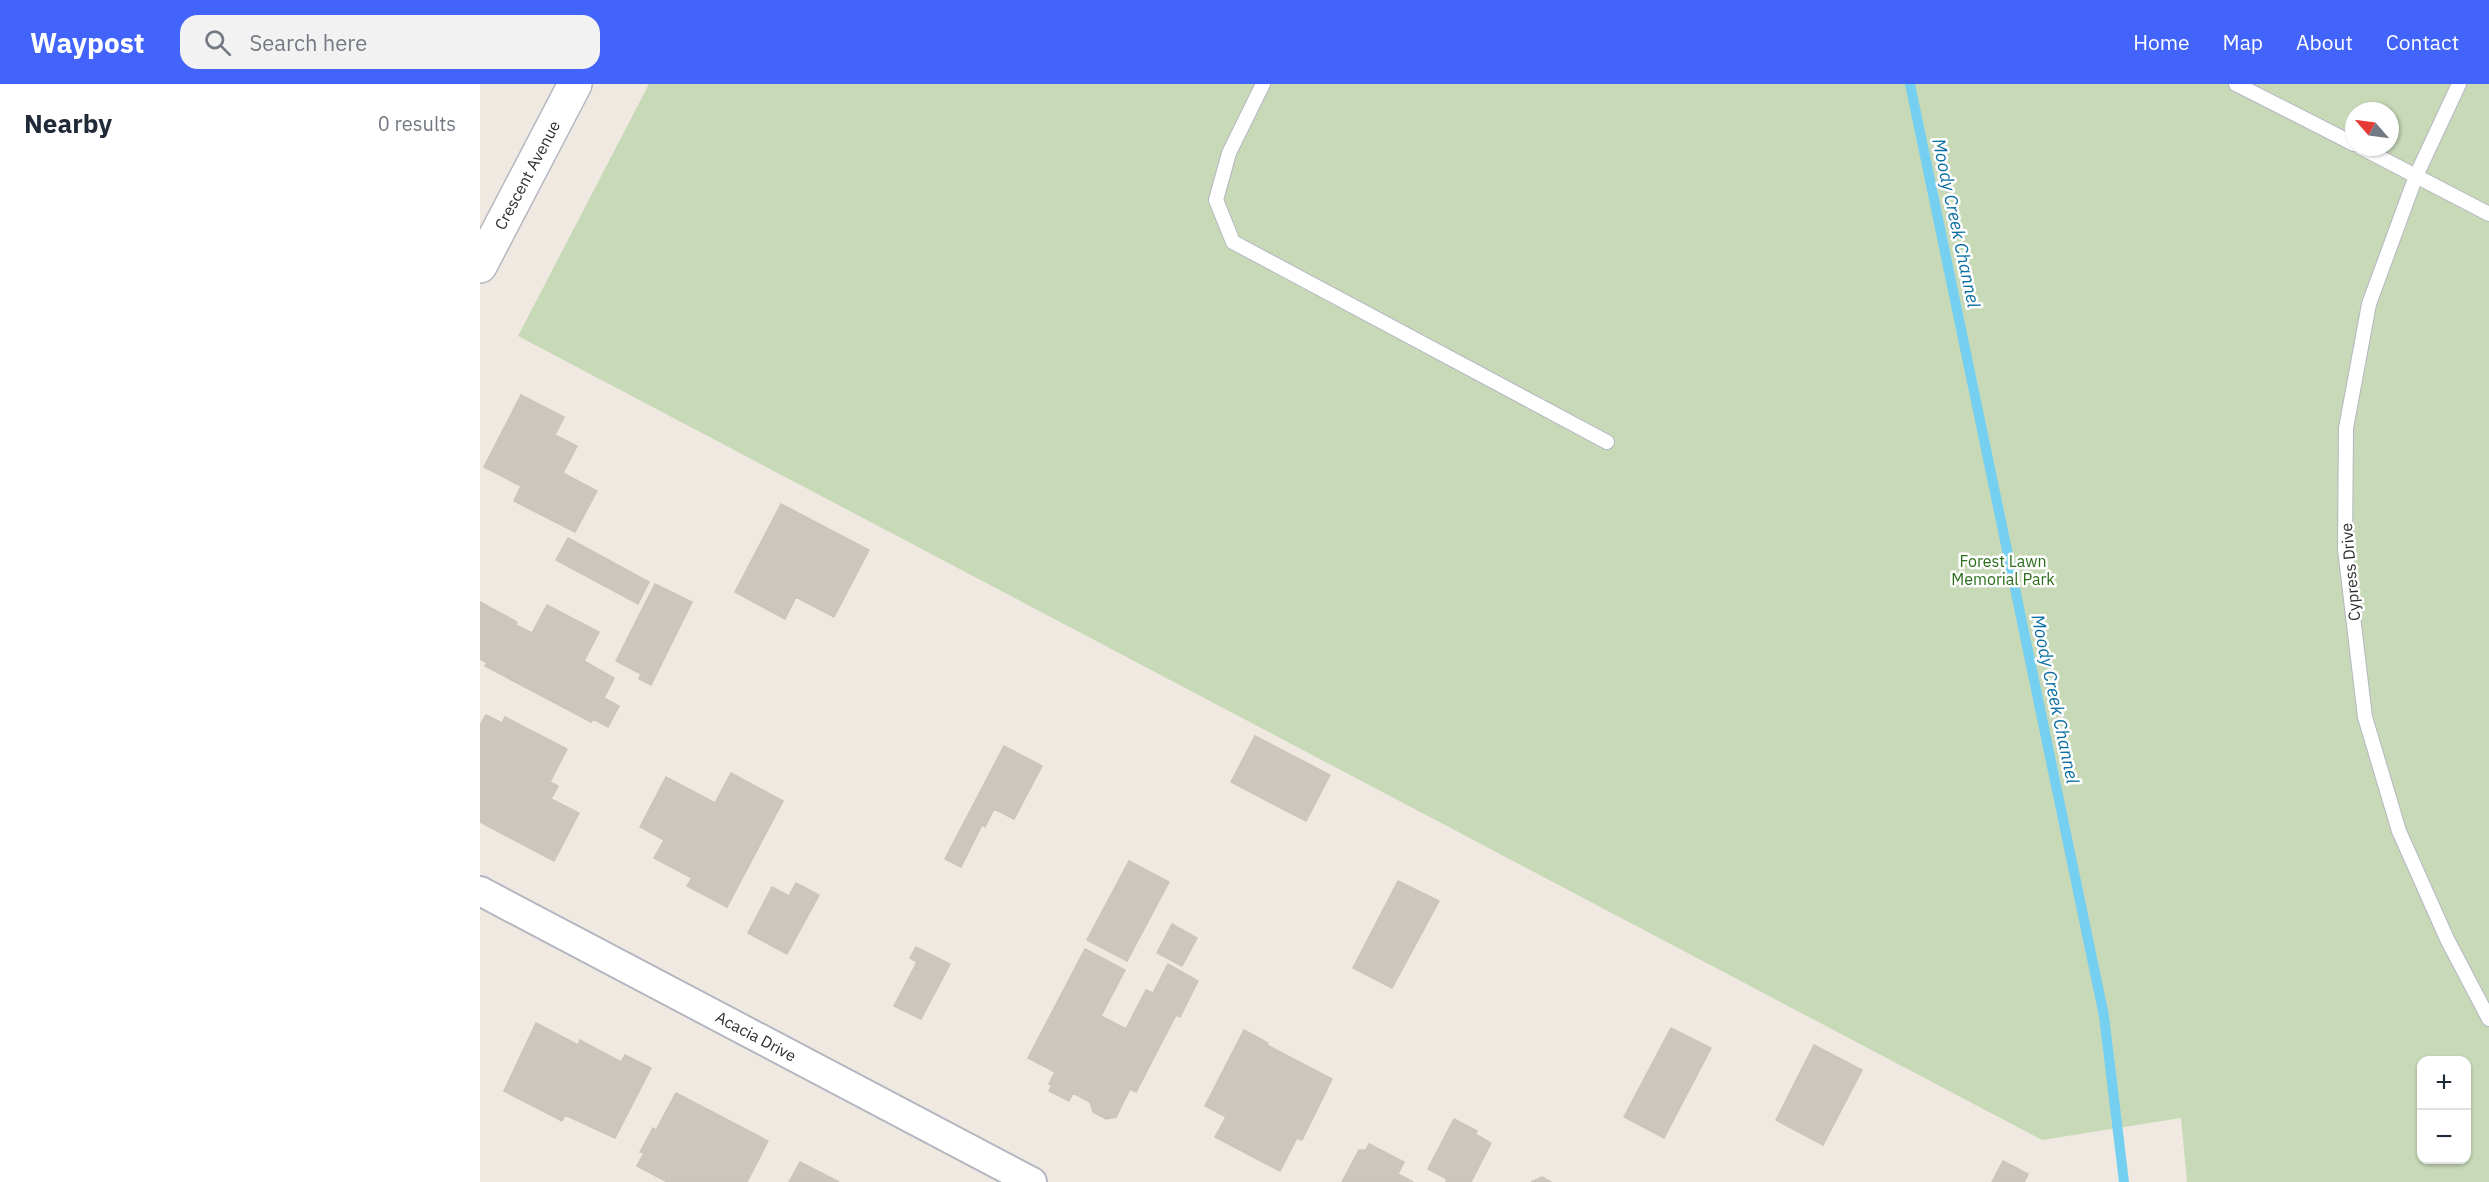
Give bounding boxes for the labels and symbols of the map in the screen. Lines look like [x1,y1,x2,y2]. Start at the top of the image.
north arrow [2345,102,2399,156]
street label: Crescent Avenue [490,117,564,233]
water label: Moody Creek Channel [1927,136,1986,310]
street label: Cypress Drive [2336,522,2364,622]
park label: Forest Lawn Memorial Park [1951,551,2055,589]
water label: Moody Creek Channel [2026,612,2085,786]
street label: Acacia Drive [712,1006,800,1066]

